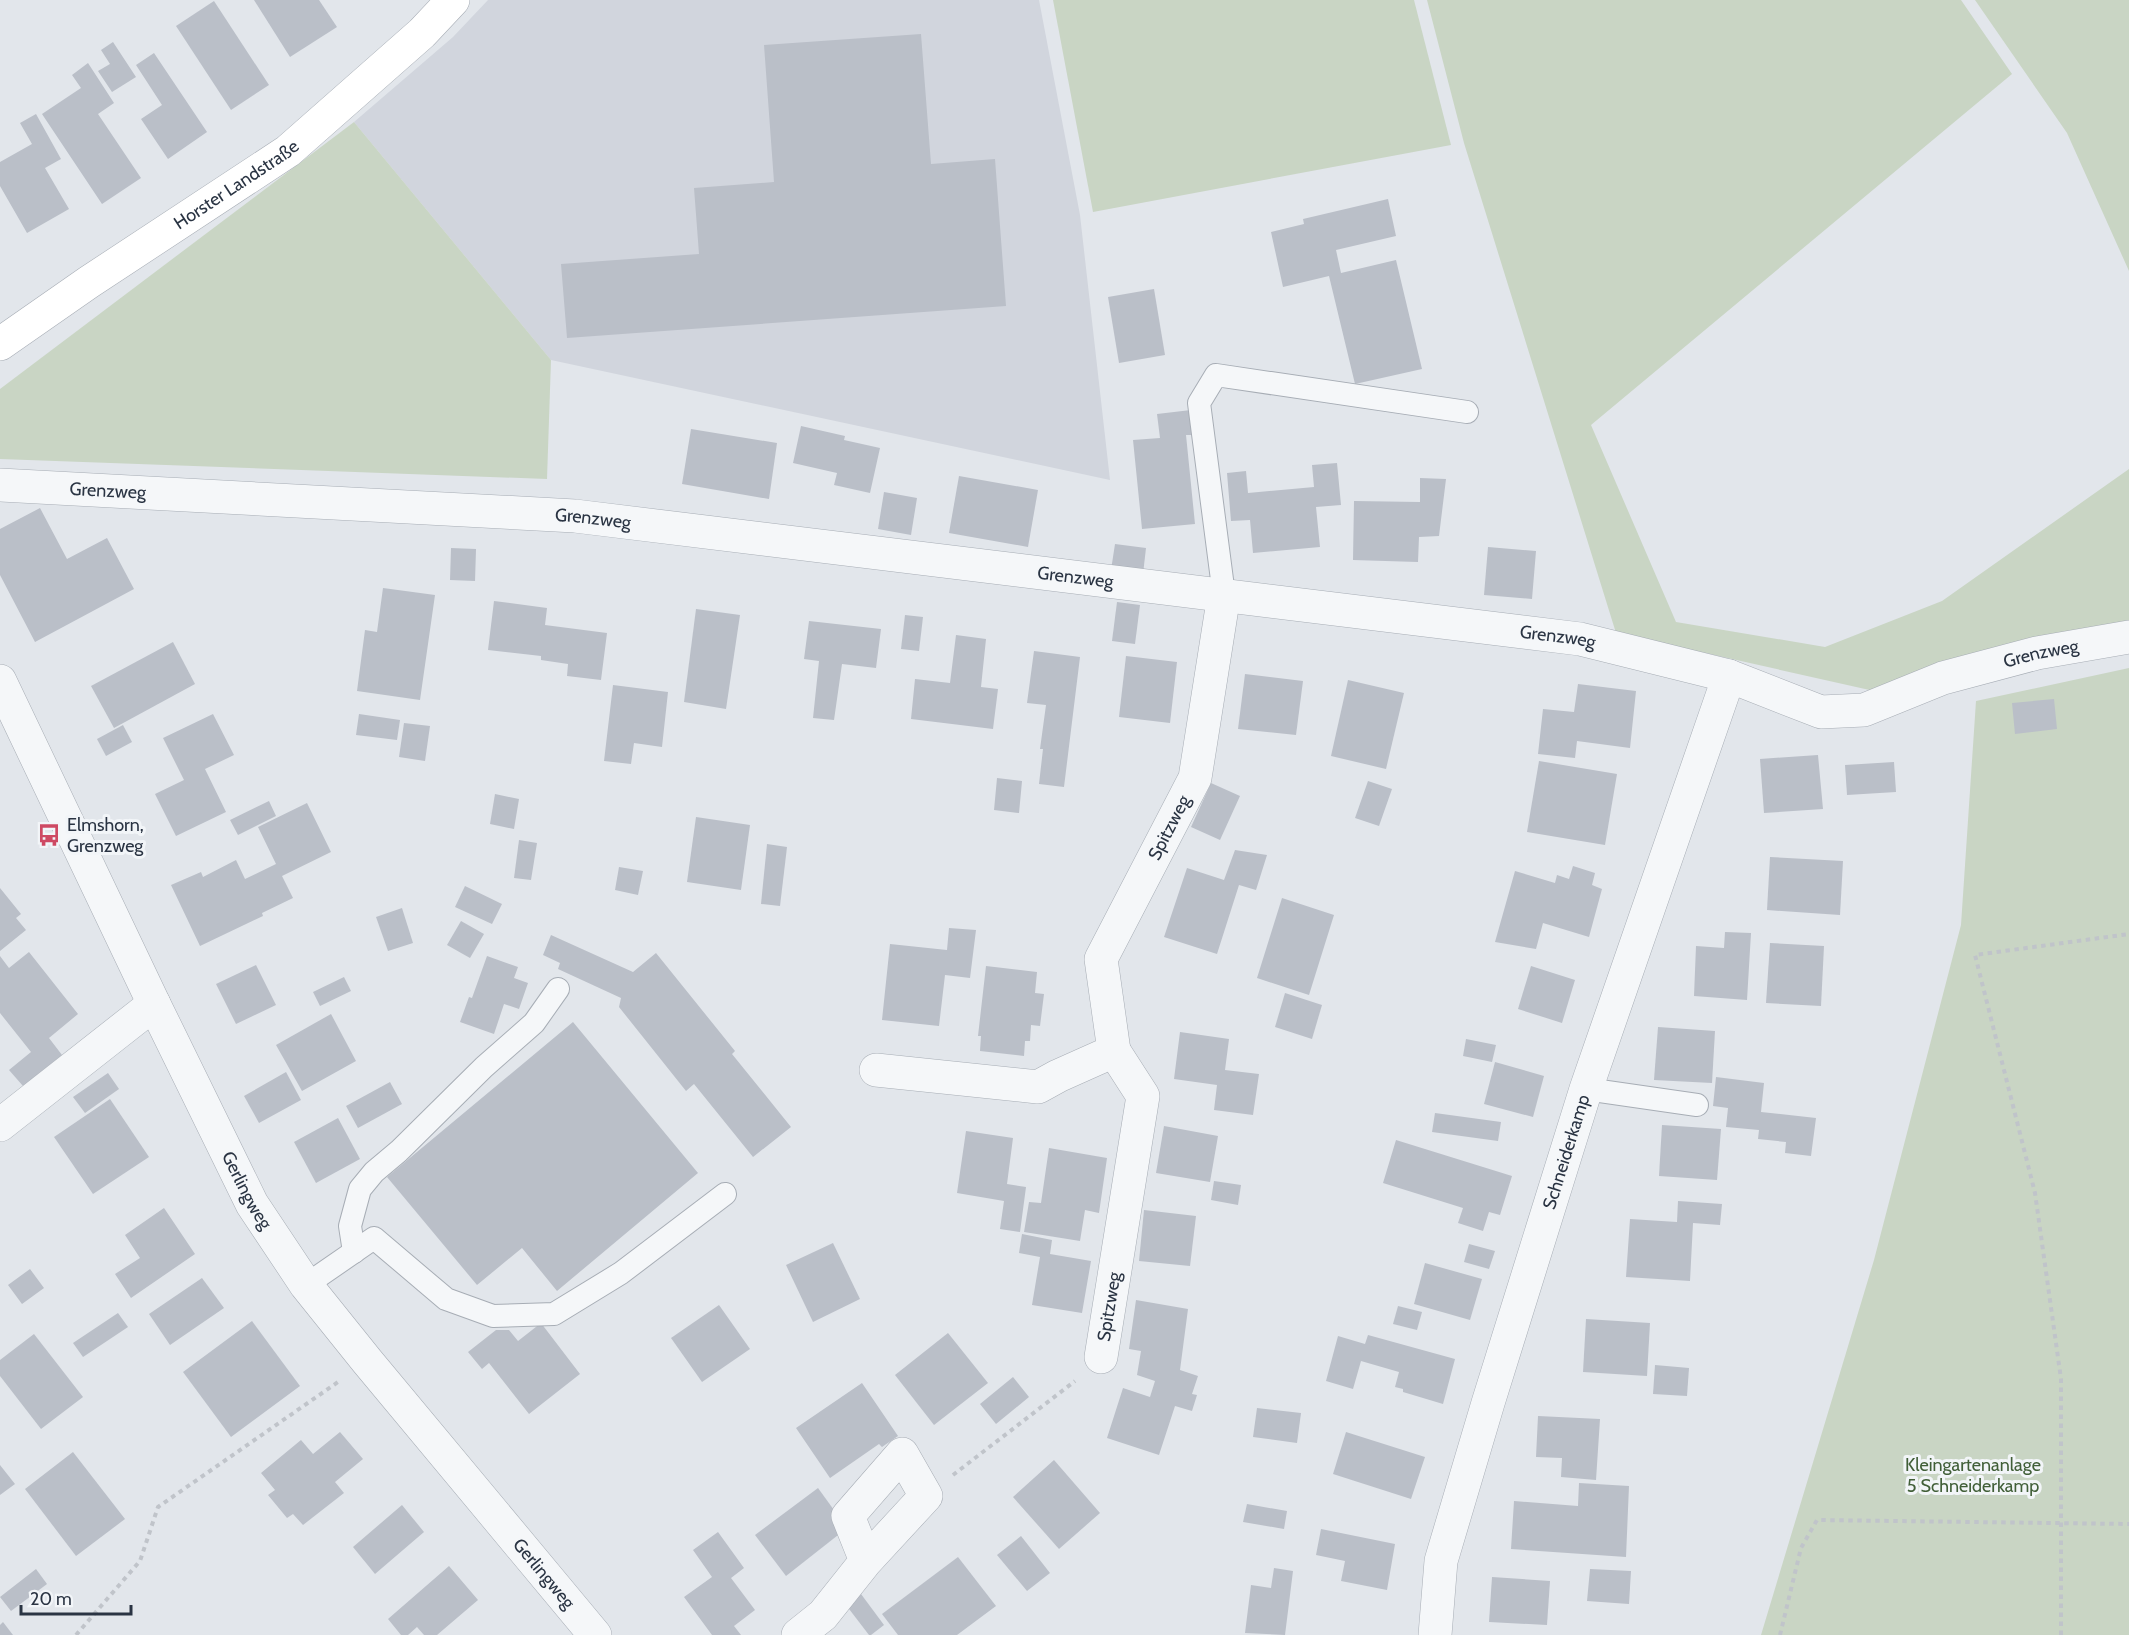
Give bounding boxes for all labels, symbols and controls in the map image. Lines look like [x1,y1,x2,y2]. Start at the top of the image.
street label: Horster Landstraße [170,135,304,234]
street label: Grenzweg [69,478,148,504]
street label: Grenzweg [554,504,633,534]
street label: Grenzweg [1036,562,1116,593]
street label: Grenzweg [1519,621,1599,654]
street label: Grenzweg [2001,635,2081,672]
street label: Spitzweg [1143,791,1196,864]
place label: Elmshorn, Grenzweg [67,814,144,857]
bus stop icon: Elmshorn, Grenzweg [36,822,62,848]
street label: Schneiderkamp [1538,1092,1595,1212]
street label: Gerlingweg [217,1148,277,1234]
street label: Spitzweg [1093,1269,1126,1343]
park label: Kleingartenanlage 5 Schneiderkamp [1905,1454,2041,1497]
street label: Gerlingweg [508,1534,580,1614]
scale bar [21,1578,130,1616]
text: 20 m [30,1588,72,1610]

